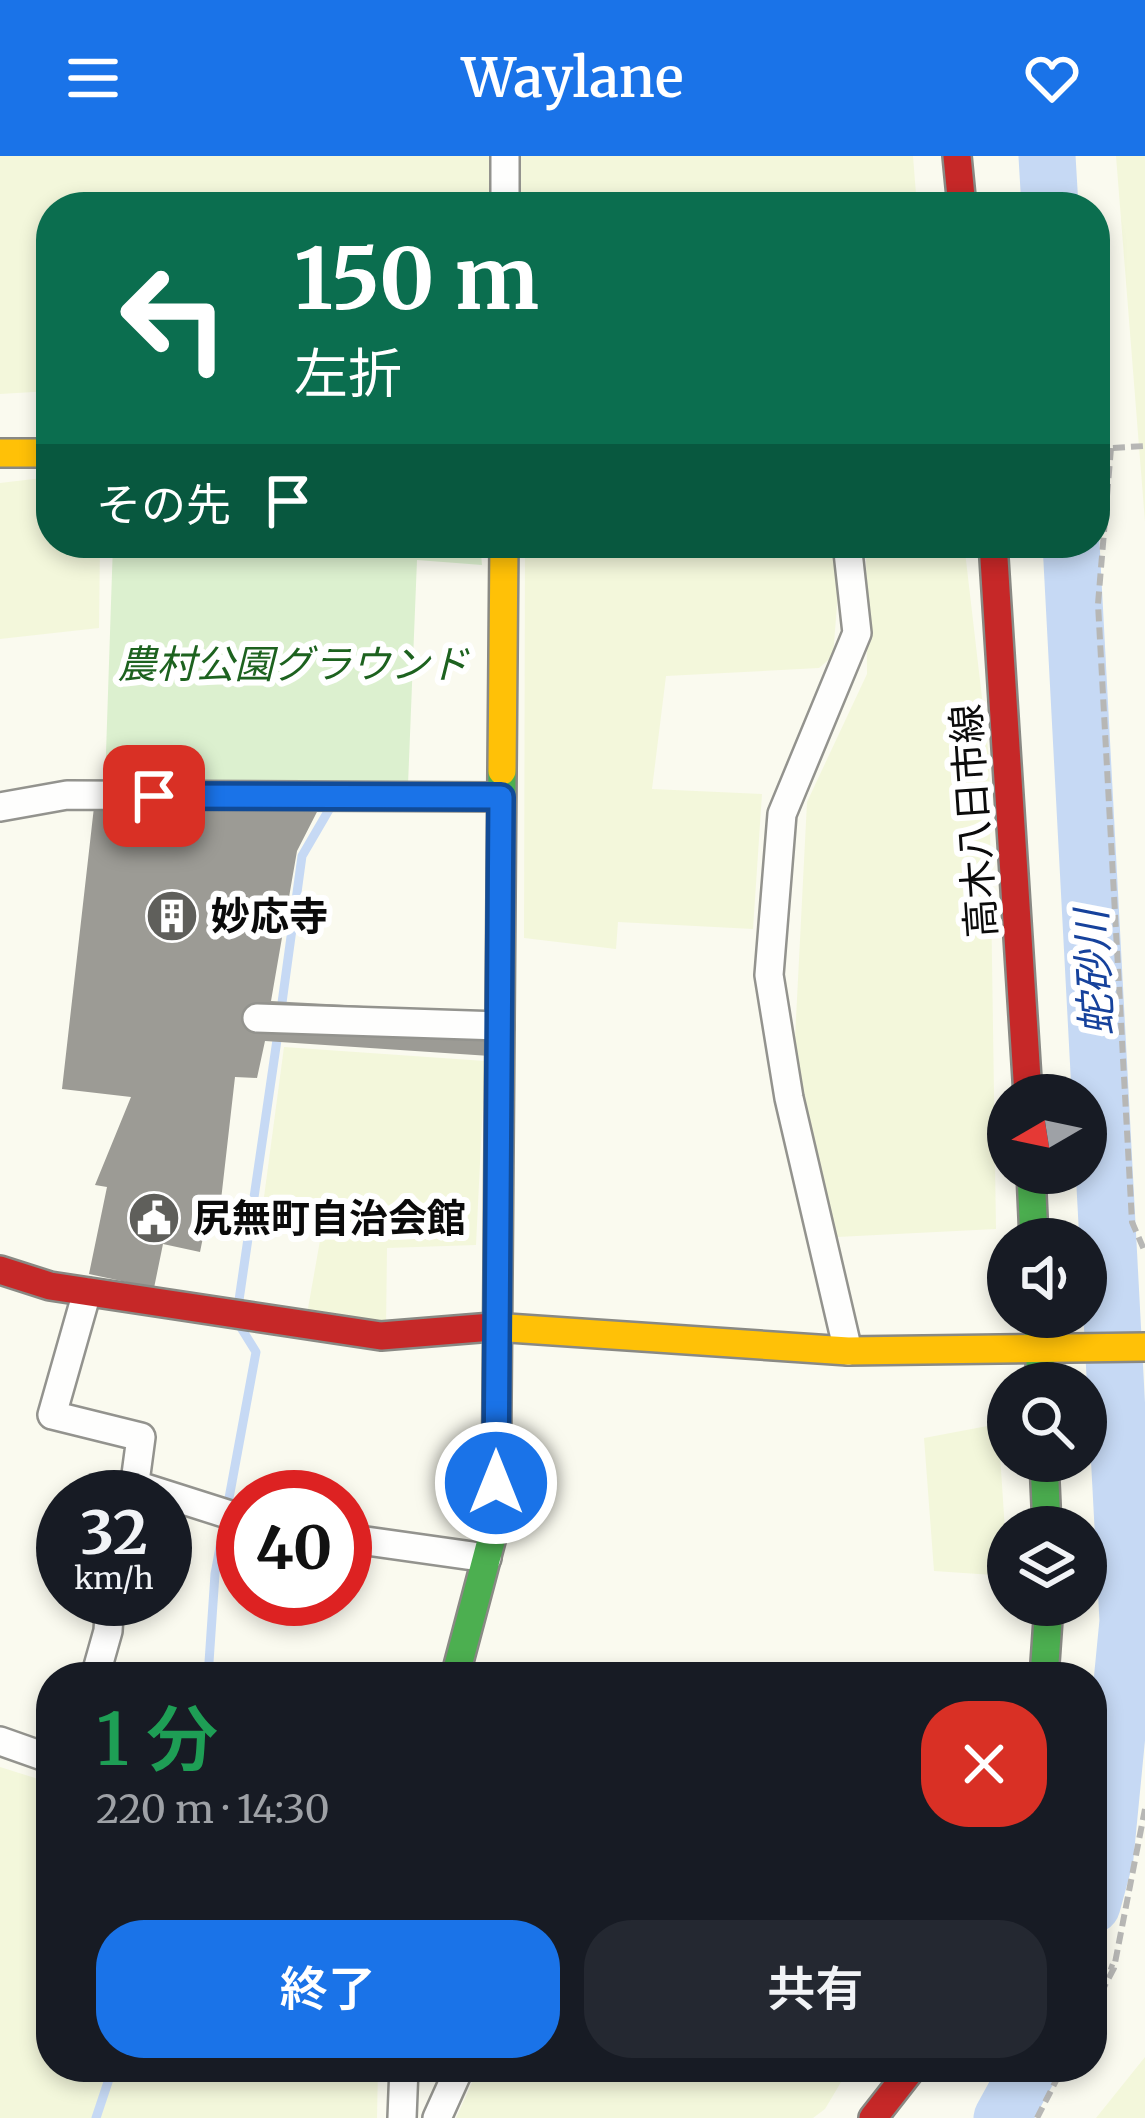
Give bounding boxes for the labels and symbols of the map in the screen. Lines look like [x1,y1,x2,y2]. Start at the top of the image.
park label: 農村公園グラウンド [117,640,470,689]
street label: 高木八日市線 [941,703,1007,939]
pin [103,745,205,847]
building icon: 妙応寺 [144,888,200,944]
place label: 妙応寺 [211,892,328,941]
water label: 蛇砂川 [1065,905,1123,1037]
north arrow [987,1074,1107,1194]
public building icon: 尻無町自治会館 [126,1190,182,1246]
place label: 尻無町自治会館 [193,1194,466,1243]
position arrow [433,1420,559,1546]
speed limit sign: 40 [216,1470,372,1626]

